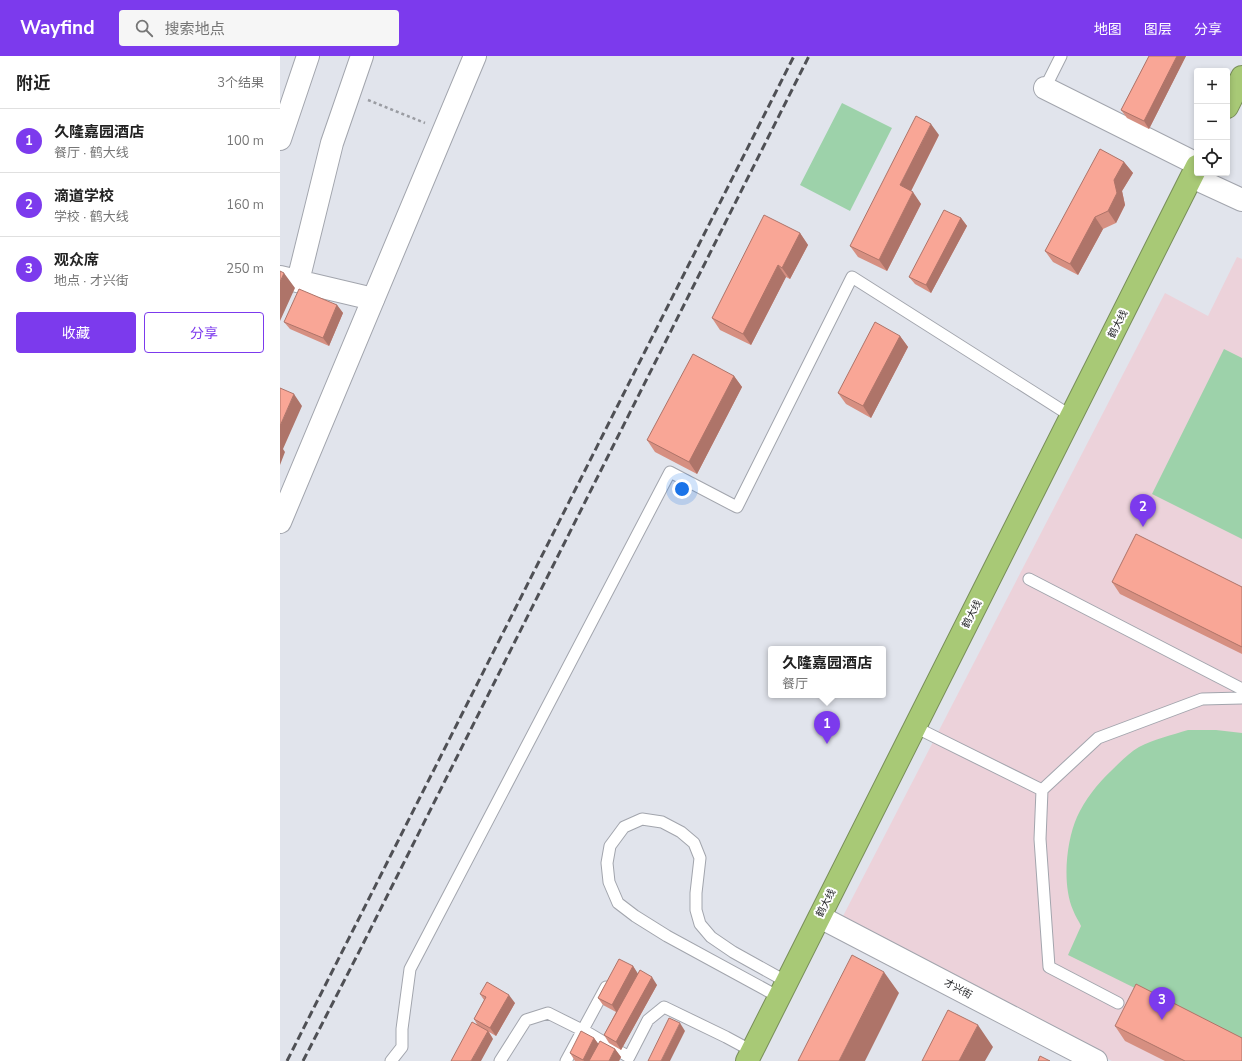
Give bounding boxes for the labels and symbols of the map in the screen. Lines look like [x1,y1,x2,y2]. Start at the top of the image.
street label: 鹤大线 [1105,307,1131,341]
your location [672,479,692,499]
pin: 2 [1130,494,1156,527]
street label: 鹤大线 [959,597,985,631]
pin: 1 [814,711,840,744]
street label: 鹤大线 [813,886,839,920]
street label: 才兴街 [941,976,975,1002]
pin: 3 [1149,987,1175,1020]

